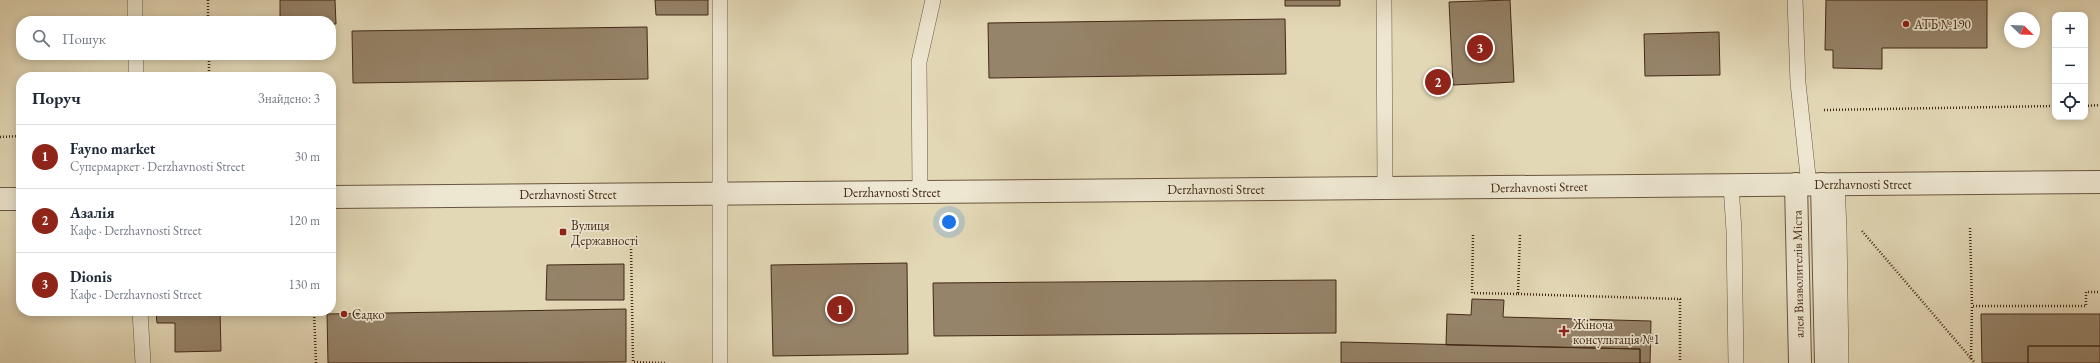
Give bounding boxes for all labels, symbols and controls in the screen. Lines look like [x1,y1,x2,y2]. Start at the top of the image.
north arrow [2004,12,2040,48]
map controls [2052,12,2088,120]
button: + [2052,12,2088,48]
search box [16,16,336,60]
place label: АТБ №190 [1913,16,1971,33]
marker: АТБ №190 [1901,19,1911,29]
icon: search [30,27,52,49]
text: Пошук [62,29,106,48]
pin: 3 [1467,33,1493,63]
button: − [2052,48,2088,84]
pin: 2 [1425,67,1451,97]
button: locate [2052,84,2088,120]
text: Поруч [32,87,81,109]
text: Знайдено: 3 [258,90,320,107]
text: Fayno market [70,139,156,158]
text: 1 [42,148,48,165]
text: 30 m [295,148,320,165]
text: Супермаркет · Derzhavnosti Street [70,158,245,175]
street label: Derzhavnosti Street [1814,176,1912,193]
street label: Derzhavnosti Street [1490,178,1588,196]
street label: Derzhavnosti Street [1167,181,1265,198]
street label: Derzhavnosti Street [843,184,941,201]
street label: Derzhavnosti Street [519,186,617,203]
text: Азалія [70,203,114,222]
street label: алея Визволителів Міста [1788,209,1808,338]
text: 2 [42,212,48,229]
text: 120 m [289,212,320,229]
your location [939,212,959,232]
place label: Вулиця Державності [571,217,638,249]
text: Кафе · Derzhavnosti Street [70,222,202,239]
marker: Вулиця Державності [558,227,568,237]
text: Dionis [70,267,112,286]
text: 3 [42,276,48,293]
text: 130 m [289,276,320,293]
text: Кафе · Derzhavnosti Street [70,286,202,303]
pin: 1 [827,294,853,324]
place label: Садко [352,306,385,323]
marker: Садко [339,309,349,319]
place label: Жіноча консультація №1 [1572,316,1660,348]
marker: Жіноча консультація №1 [1558,325,1570,337]

